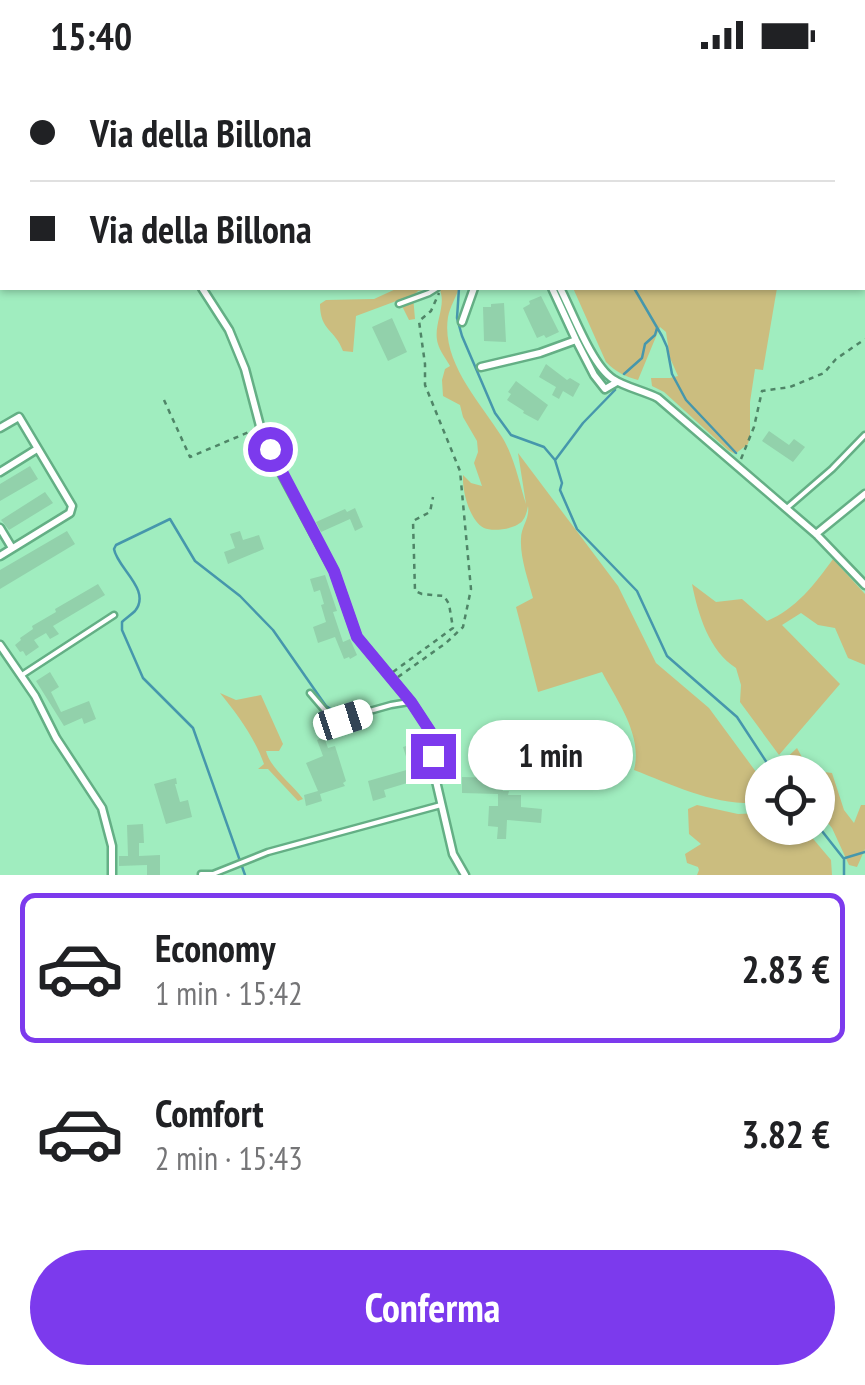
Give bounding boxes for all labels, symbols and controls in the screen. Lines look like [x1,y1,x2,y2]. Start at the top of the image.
text: 15:40 [50,11,132,60]
text: Via della Billona [90,108,312,157]
text: Via della Billona [90,204,312,253]
route start [248,427,293,472]
car [310,696,376,744]
callout: 1 min [468,721,633,791]
route end [411,734,456,779]
text: 1 min [518,734,583,776]
map controls [745,755,835,845]
button: locate [745,755,835,845]
icon: car [35,923,125,1013]
text: Economy [155,923,275,972]
text: 2.83 € [741,944,830,993]
text: 1 min · 15:42 [155,972,303,1014]
icon: car [35,1088,125,1178]
text: Comfort [155,1088,264,1137]
text: 3.82 € [741,1109,830,1158]
text: 2 min · 15:43 [155,1137,303,1179]
button: Conferma [30,1250,835,1365]

